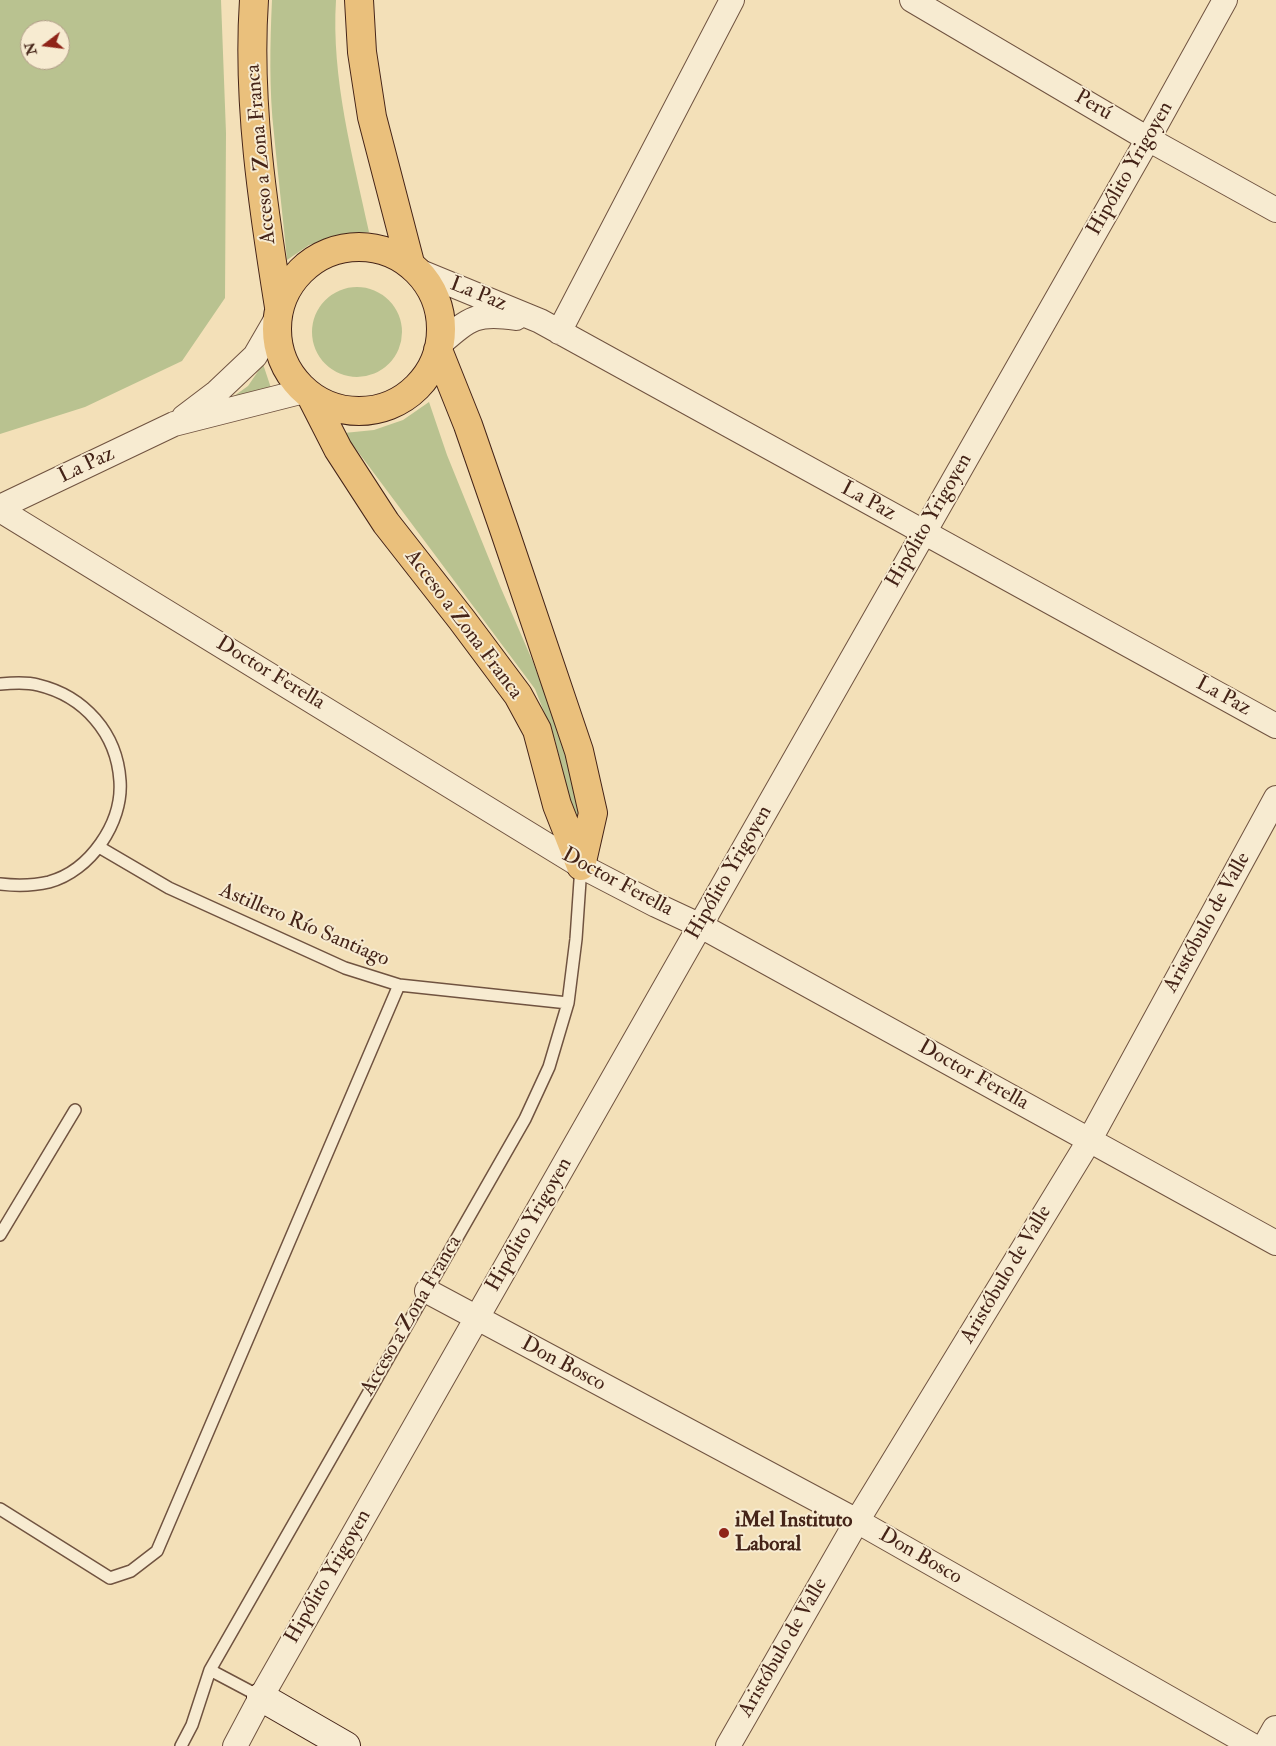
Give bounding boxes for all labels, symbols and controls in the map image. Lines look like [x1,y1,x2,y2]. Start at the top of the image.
north arrow [20,20,70,70]
text: N [21,41,41,57]
street label: Acceso a Zona Franca [242,63,282,245]
street label: Perú [1070,85,1116,127]
street label: Hipólito Yrigoyen [1082,98,1180,240]
street label: La Paz [446,272,510,318]
street label: La Paz [55,442,119,490]
street label: Hipólito Yrigoyen [881,450,979,592]
street label: La Paz [836,477,900,527]
street label: Acceso a Zona Franca [399,545,527,705]
street label: Doctor Ferella [211,632,329,716]
street label: La Paz [1191,672,1255,722]
street label: Hipólito Yrigoyen [681,802,779,944]
street label: Doctor Ferella [557,843,677,923]
street label: Aristóbulo de Valle [1159,848,1257,998]
street label: Astillero Río Santiago [215,879,393,973]
street label: Doctor Ferella [913,1035,1033,1117]
street label: Hipólito Yrigoyen [481,1154,579,1296]
street label: Aristóbulo de Valle [956,1201,1058,1349]
street label: Acceso a Zona Franca [356,1232,468,1400]
street label: Don Bosco [516,1332,610,1398]
street label: Hipólito Yrigoyen [280,1506,378,1648]
place label: iMel Instituto Laboral [735,1508,852,1558]
street label: Don Bosco [874,1523,966,1591]
marker: iMel Instituto Laboral [717,1526,731,1540]
street label: Aristóbulo de Valle [734,1574,834,1722]

